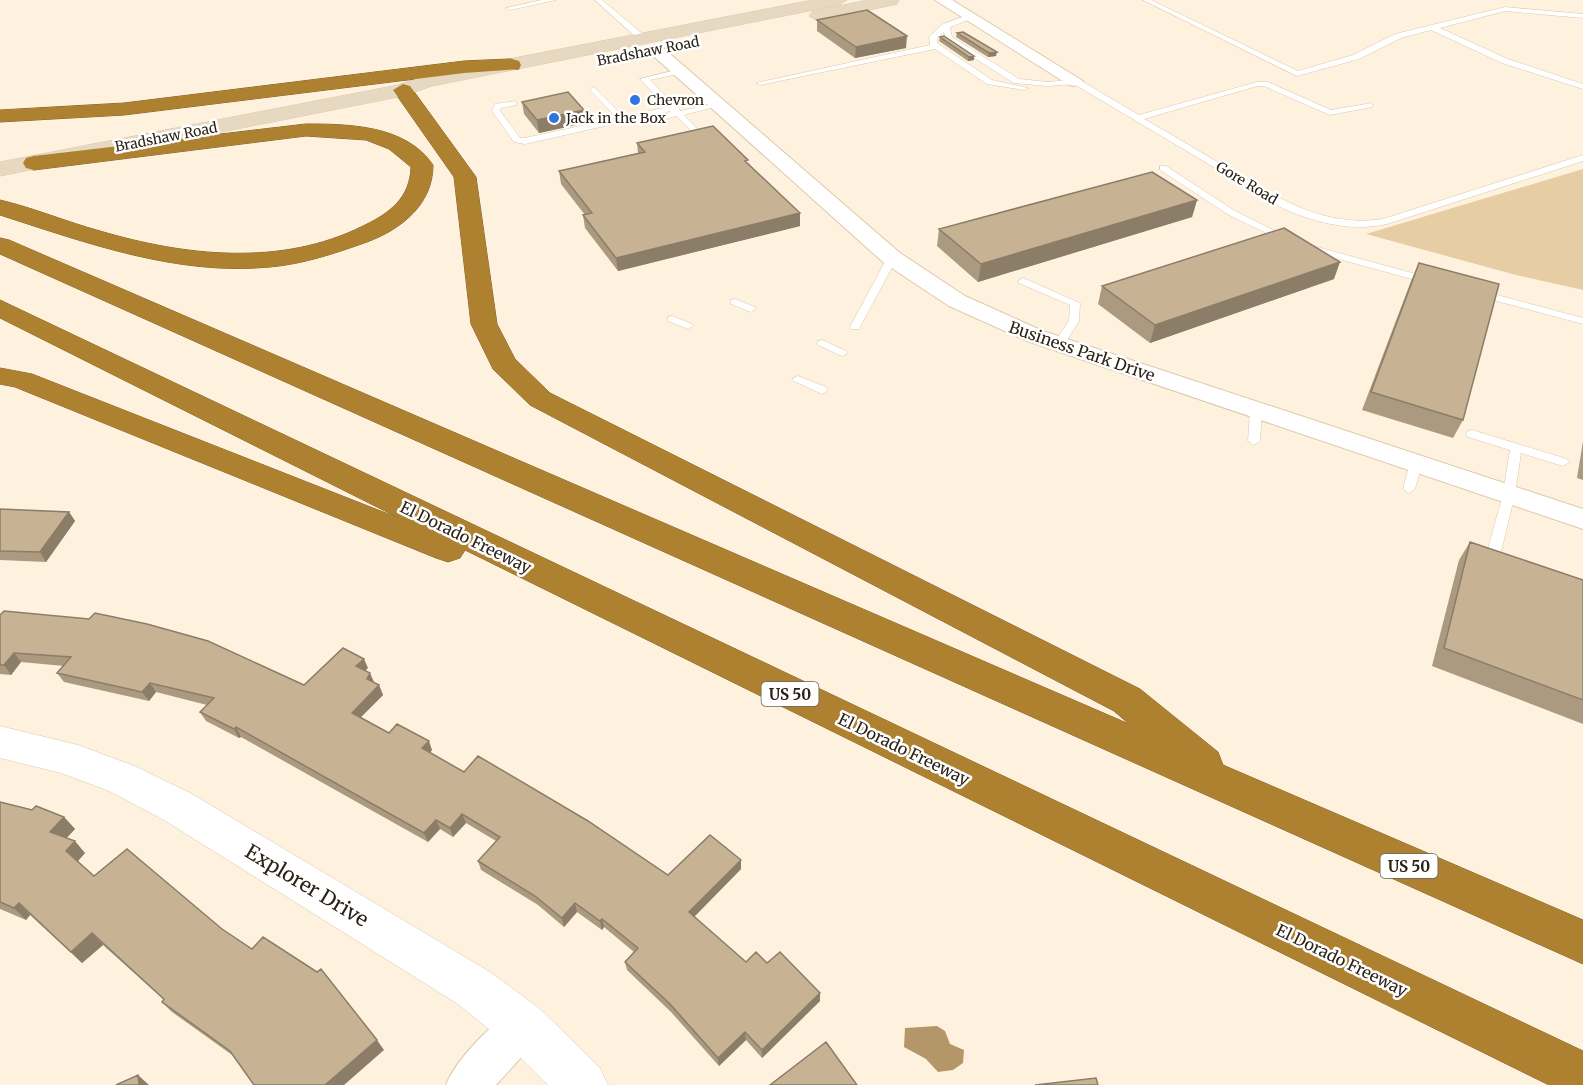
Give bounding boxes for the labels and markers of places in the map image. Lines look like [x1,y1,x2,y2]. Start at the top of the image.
place label: Chevron [647,91,704,109]
marker: Chevron [628,93,642,107]
place label: Jack in the Box [565,109,666,127]
marker: Jack in the Box [547,111,561,125]

